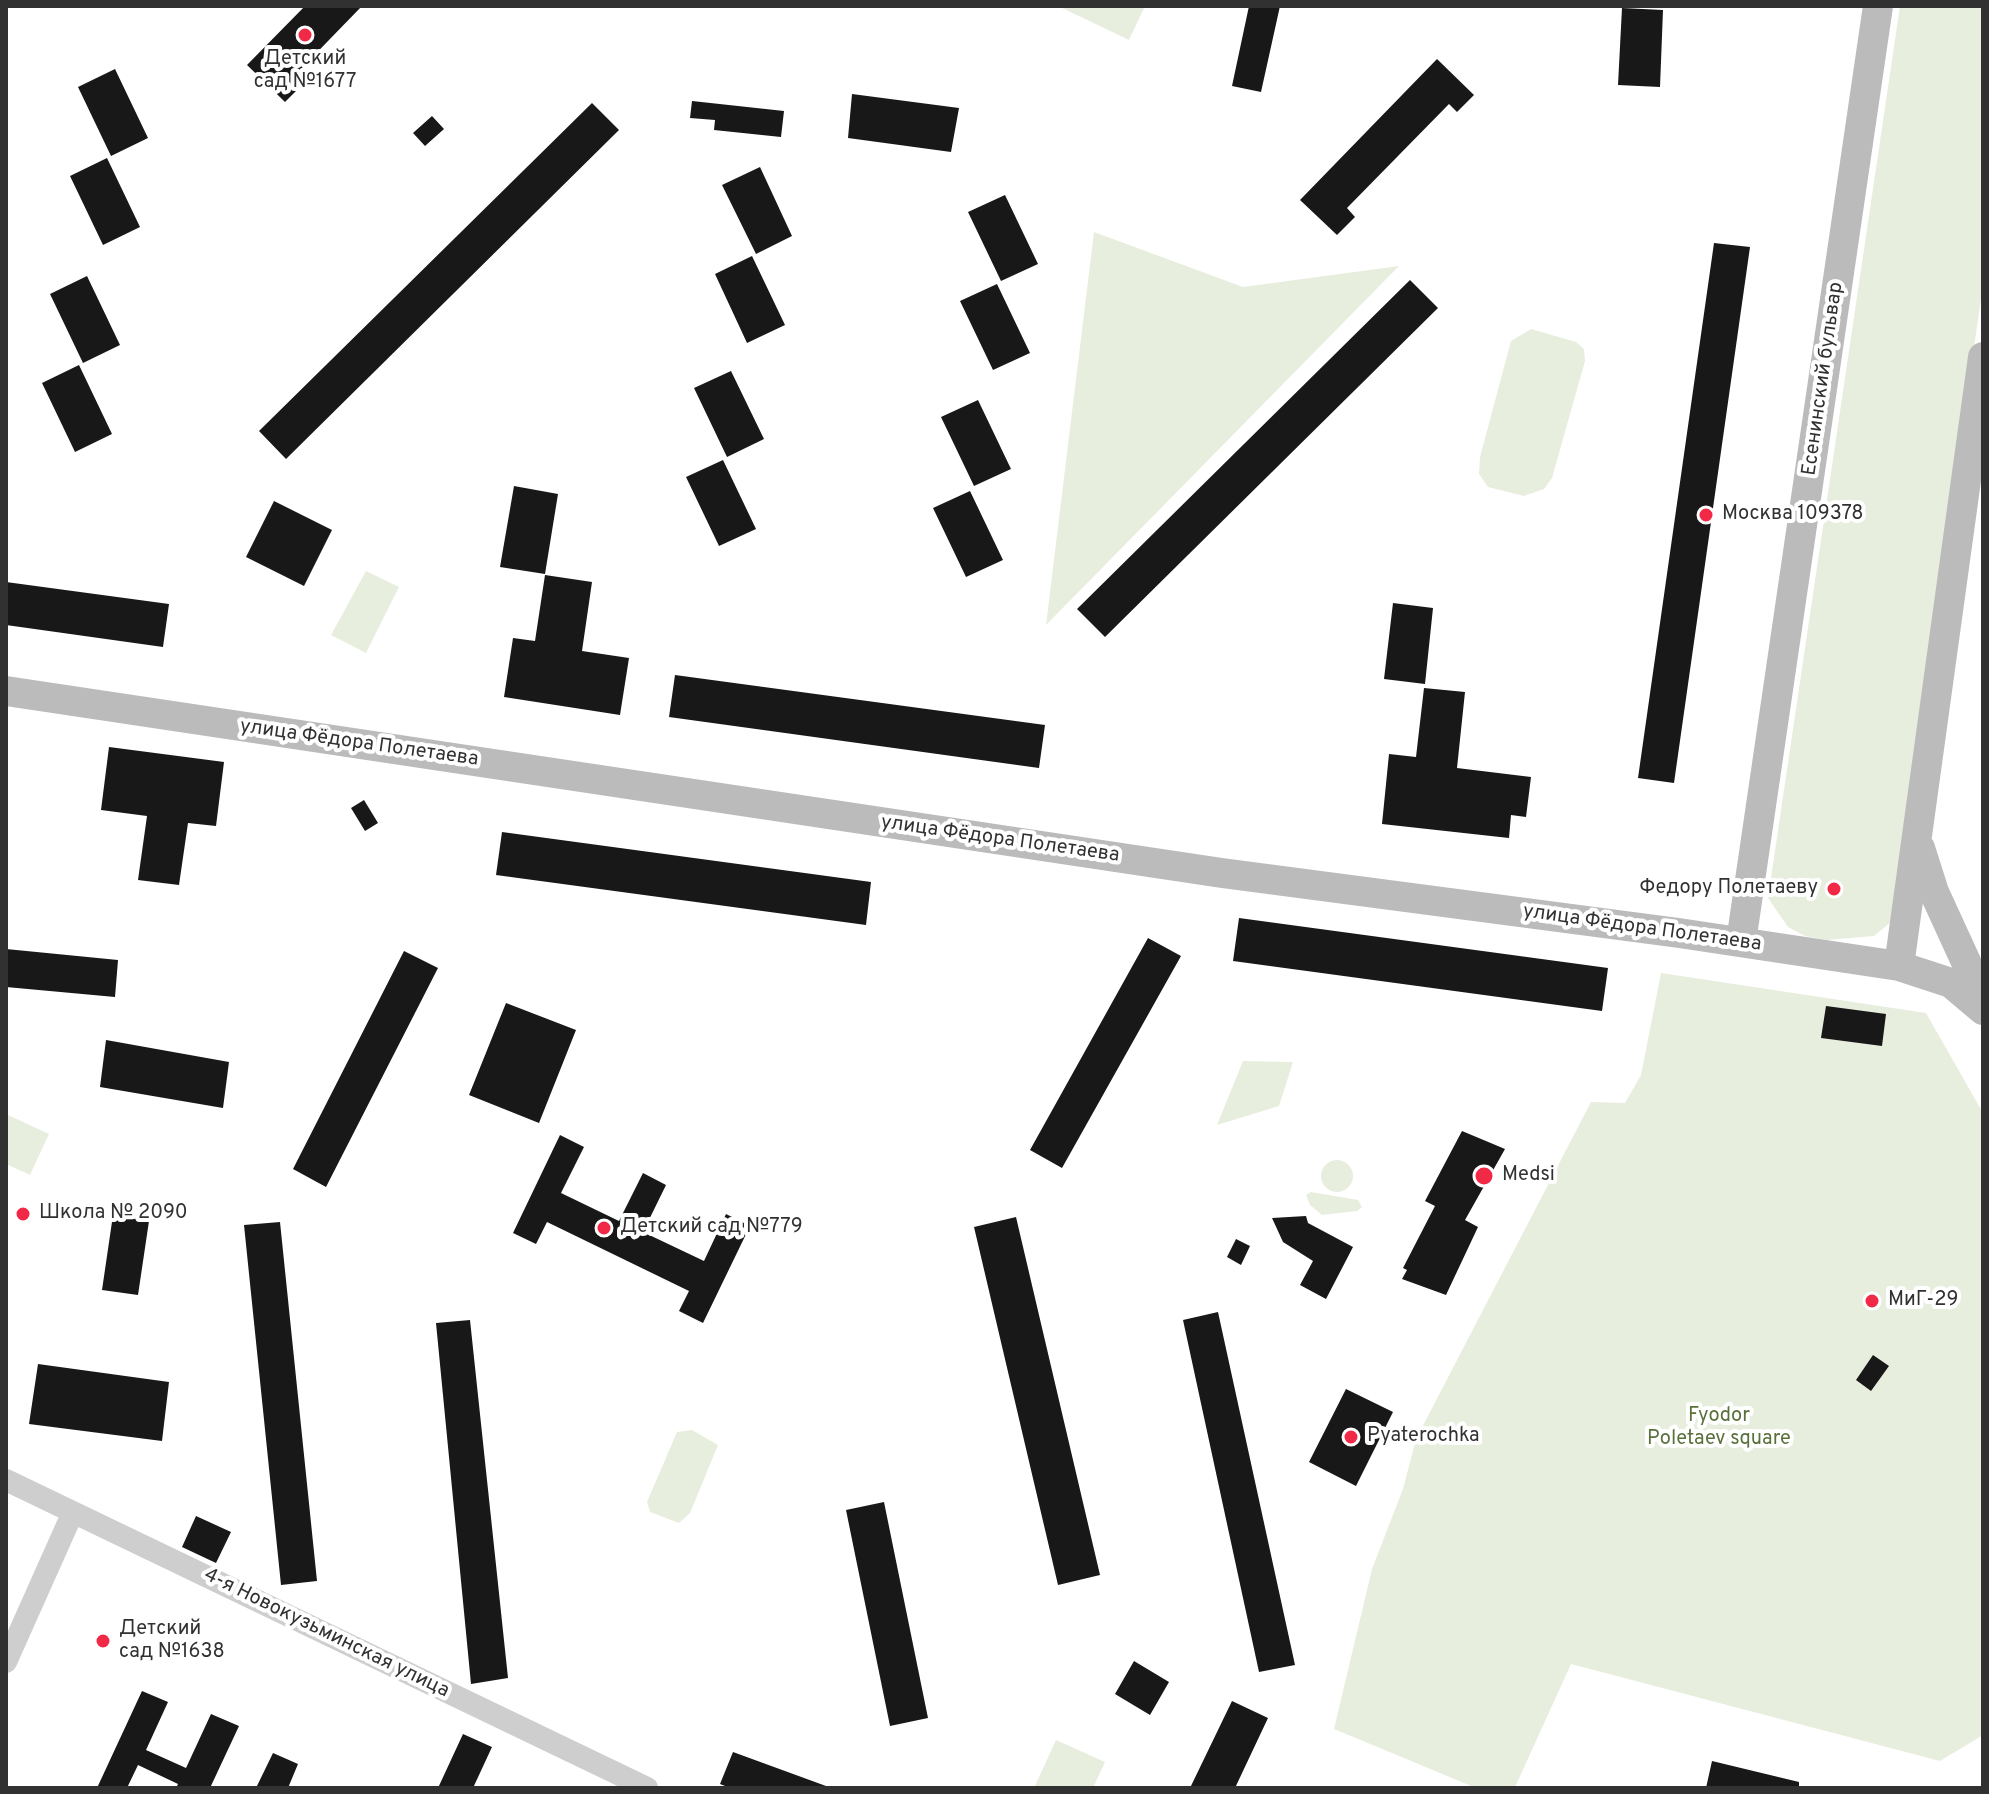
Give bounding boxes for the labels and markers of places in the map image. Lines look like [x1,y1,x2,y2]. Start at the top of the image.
marker: Детский сад №1677 [296,26,314,44]
place label: Детский сад №1677 [254,48,356,95]
place label: Москва 109378 [1722,503,1864,527]
marker: Москва 109378 [1697,506,1715,524]
place label: Федору Полетаеву [1640,877,1818,901]
marker: Федору Полетаеву [1825,880,1843,898]
place label: Medsi [1502,1164,1555,1188]
marker: Medsi [1473,1165,1495,1187]
place label: Школа № 2090 [39,1202,188,1226]
marker: Школа № 2090 [14,1205,32,1223]
place label: Детский сад №779 [620,1216,803,1240]
marker: Детский сад №779 [595,1219,613,1237]
place label: МиГ-29 [1888,1289,1958,1313]
marker: МиГ-29 [1863,1292,1881,1310]
place label: Pyaterochka [1367,1425,1480,1449]
marker: Pyaterochka [1342,1428,1360,1446]
place label: Детский сад №1638 [119,1618,225,1665]
marker: Детский сад №1638 [94,1632,112,1650]

